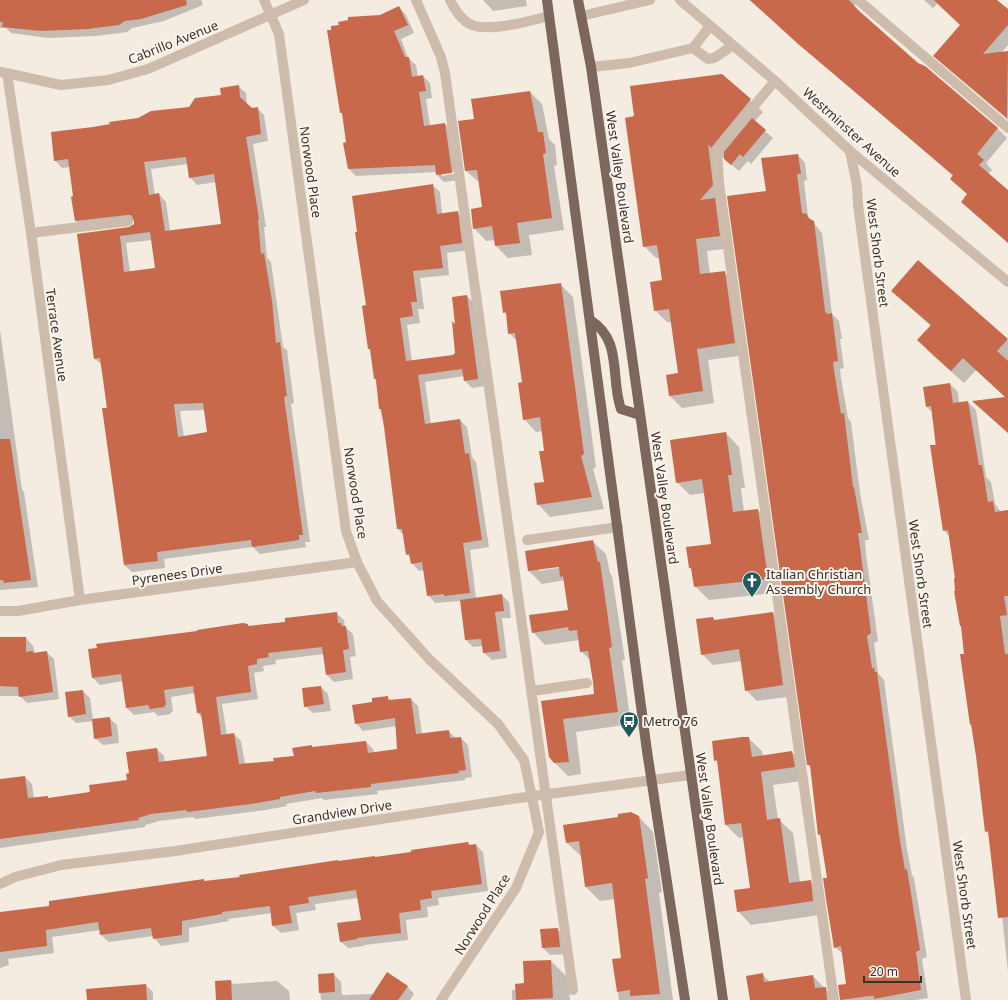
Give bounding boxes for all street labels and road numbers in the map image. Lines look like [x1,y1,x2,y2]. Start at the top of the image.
street label: Cabrillo Avenue [125,16,221,68]
street label: Westminster Avenue [799,83,905,181]
street label: West Valley Boulevard [602,109,638,245]
street label: Norwood Place [296,125,326,219]
street label: West Shorb Street [862,198,894,309]
street label: Terrace Avenue [42,287,72,383]
street label: West Valley Boulevard [647,430,683,566]
street label: Norwood Place [340,446,372,540]
street label: West Shorb Street [904,519,938,630]
street label: Pyrenees Drive [130,559,224,589]
street label: West Valley Boulevard [692,751,728,887]
street label: Grandview Drive [291,795,393,829]
street label: West Shorb Street [948,840,982,951]
street label: Norwood Place [450,870,514,958]

